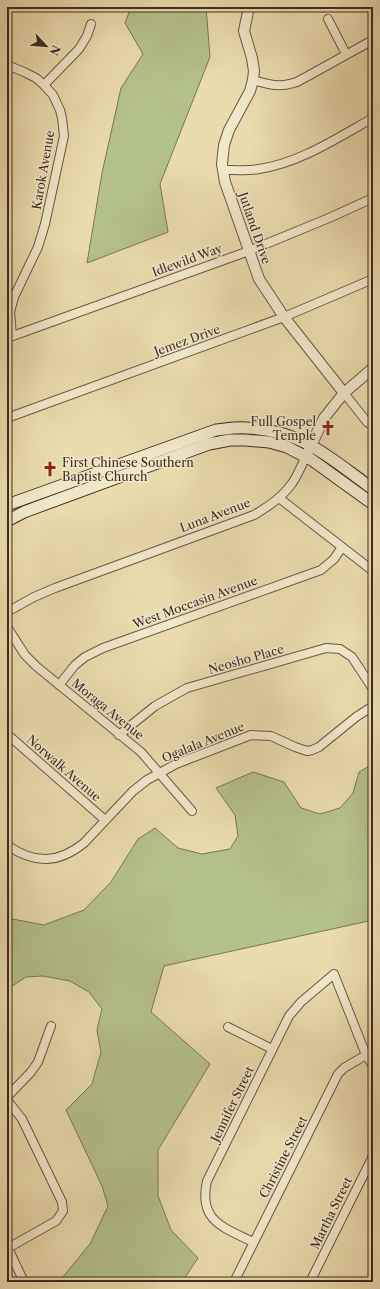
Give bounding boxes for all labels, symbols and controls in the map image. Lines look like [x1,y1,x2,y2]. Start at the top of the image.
north arrow [26,26,66,66]
text: N [46,43,63,58]
street label: Karok Avenue [29,129,57,211]
street label: Jutland Drive [235,188,274,266]
street label: Idlewild Way [150,240,224,280]
street label: Jemez Drive [150,321,222,360]
place label: Full Gospel Temple [251,414,316,443]
church icon: Full Gospel Temple [319,419,337,437]
place label: First Chinese Southern Baptist Church [62,455,194,484]
church icon: First Chinese Southern Baptist Church [41,460,59,478]
street label: Luna Avenue [178,495,253,535]
street label: West Moccasin Avenue [130,572,260,632]
street label: Neosho Place [207,641,286,677]
street label: Moraga Avenue [69,675,147,743]
street label: Ogalala Avenue [160,719,247,765]
street label: Norwalk Avenue [24,732,104,805]
street label: Jennifer Street [206,1063,257,1146]
street label: Christine Street [256,1113,310,1200]
street label: Martha Street [307,1174,355,1252]

